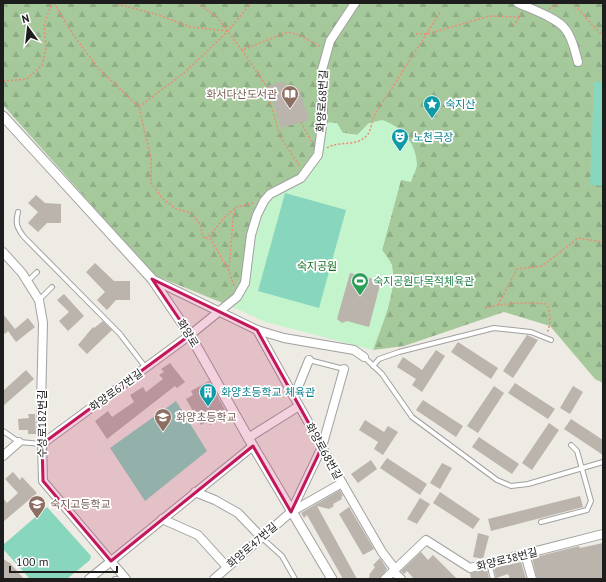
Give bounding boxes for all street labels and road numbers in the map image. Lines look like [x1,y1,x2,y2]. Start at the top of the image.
street label: 화양로68번길 [313,69,331,133]
street label: 화양로 [174,316,202,350]
street label: 화양로67번길 [87,366,145,414]
street label: 수성로182번길 [35,390,49,458]
street label: 화양로68번길 [303,420,345,482]
street label: 화양로47번길 [224,519,280,571]
street label: 화양로38번길 [475,545,539,573]

